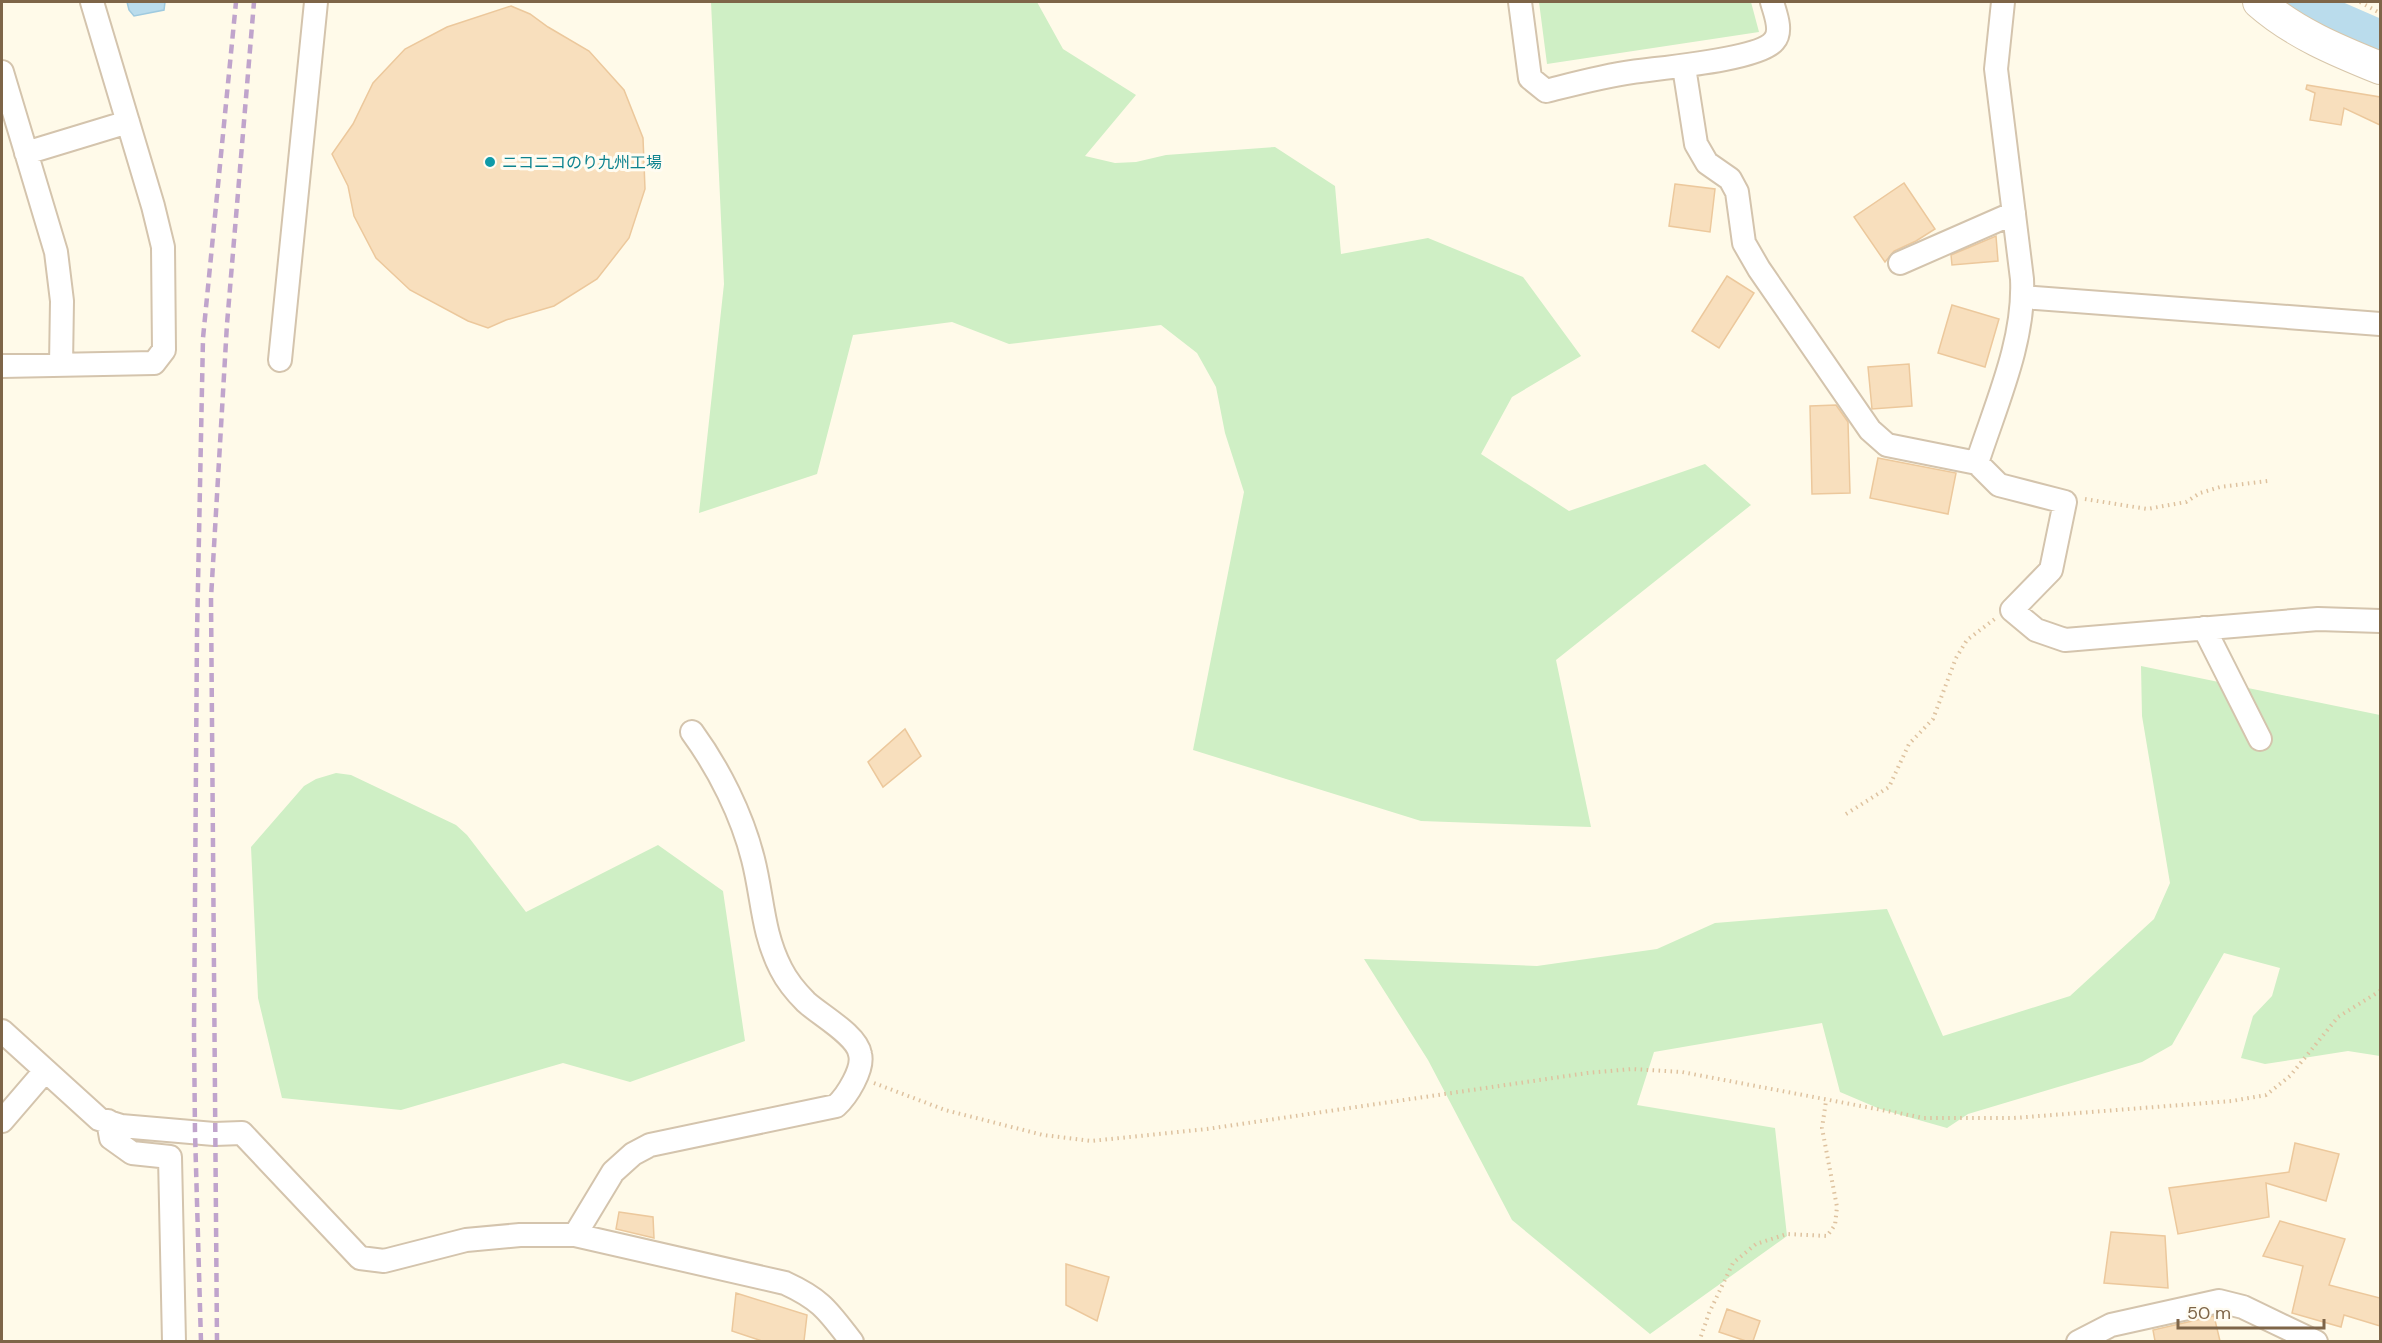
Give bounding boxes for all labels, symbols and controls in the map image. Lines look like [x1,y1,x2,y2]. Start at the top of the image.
place label: ニコニコのり九州工場 [502,152,662,173]
marker: ニコニコのり九州工場 [483,155,497,169]
scale bar [2178,1292,2324,1330]
text: 50 m [2187,1301,2231,1325]

